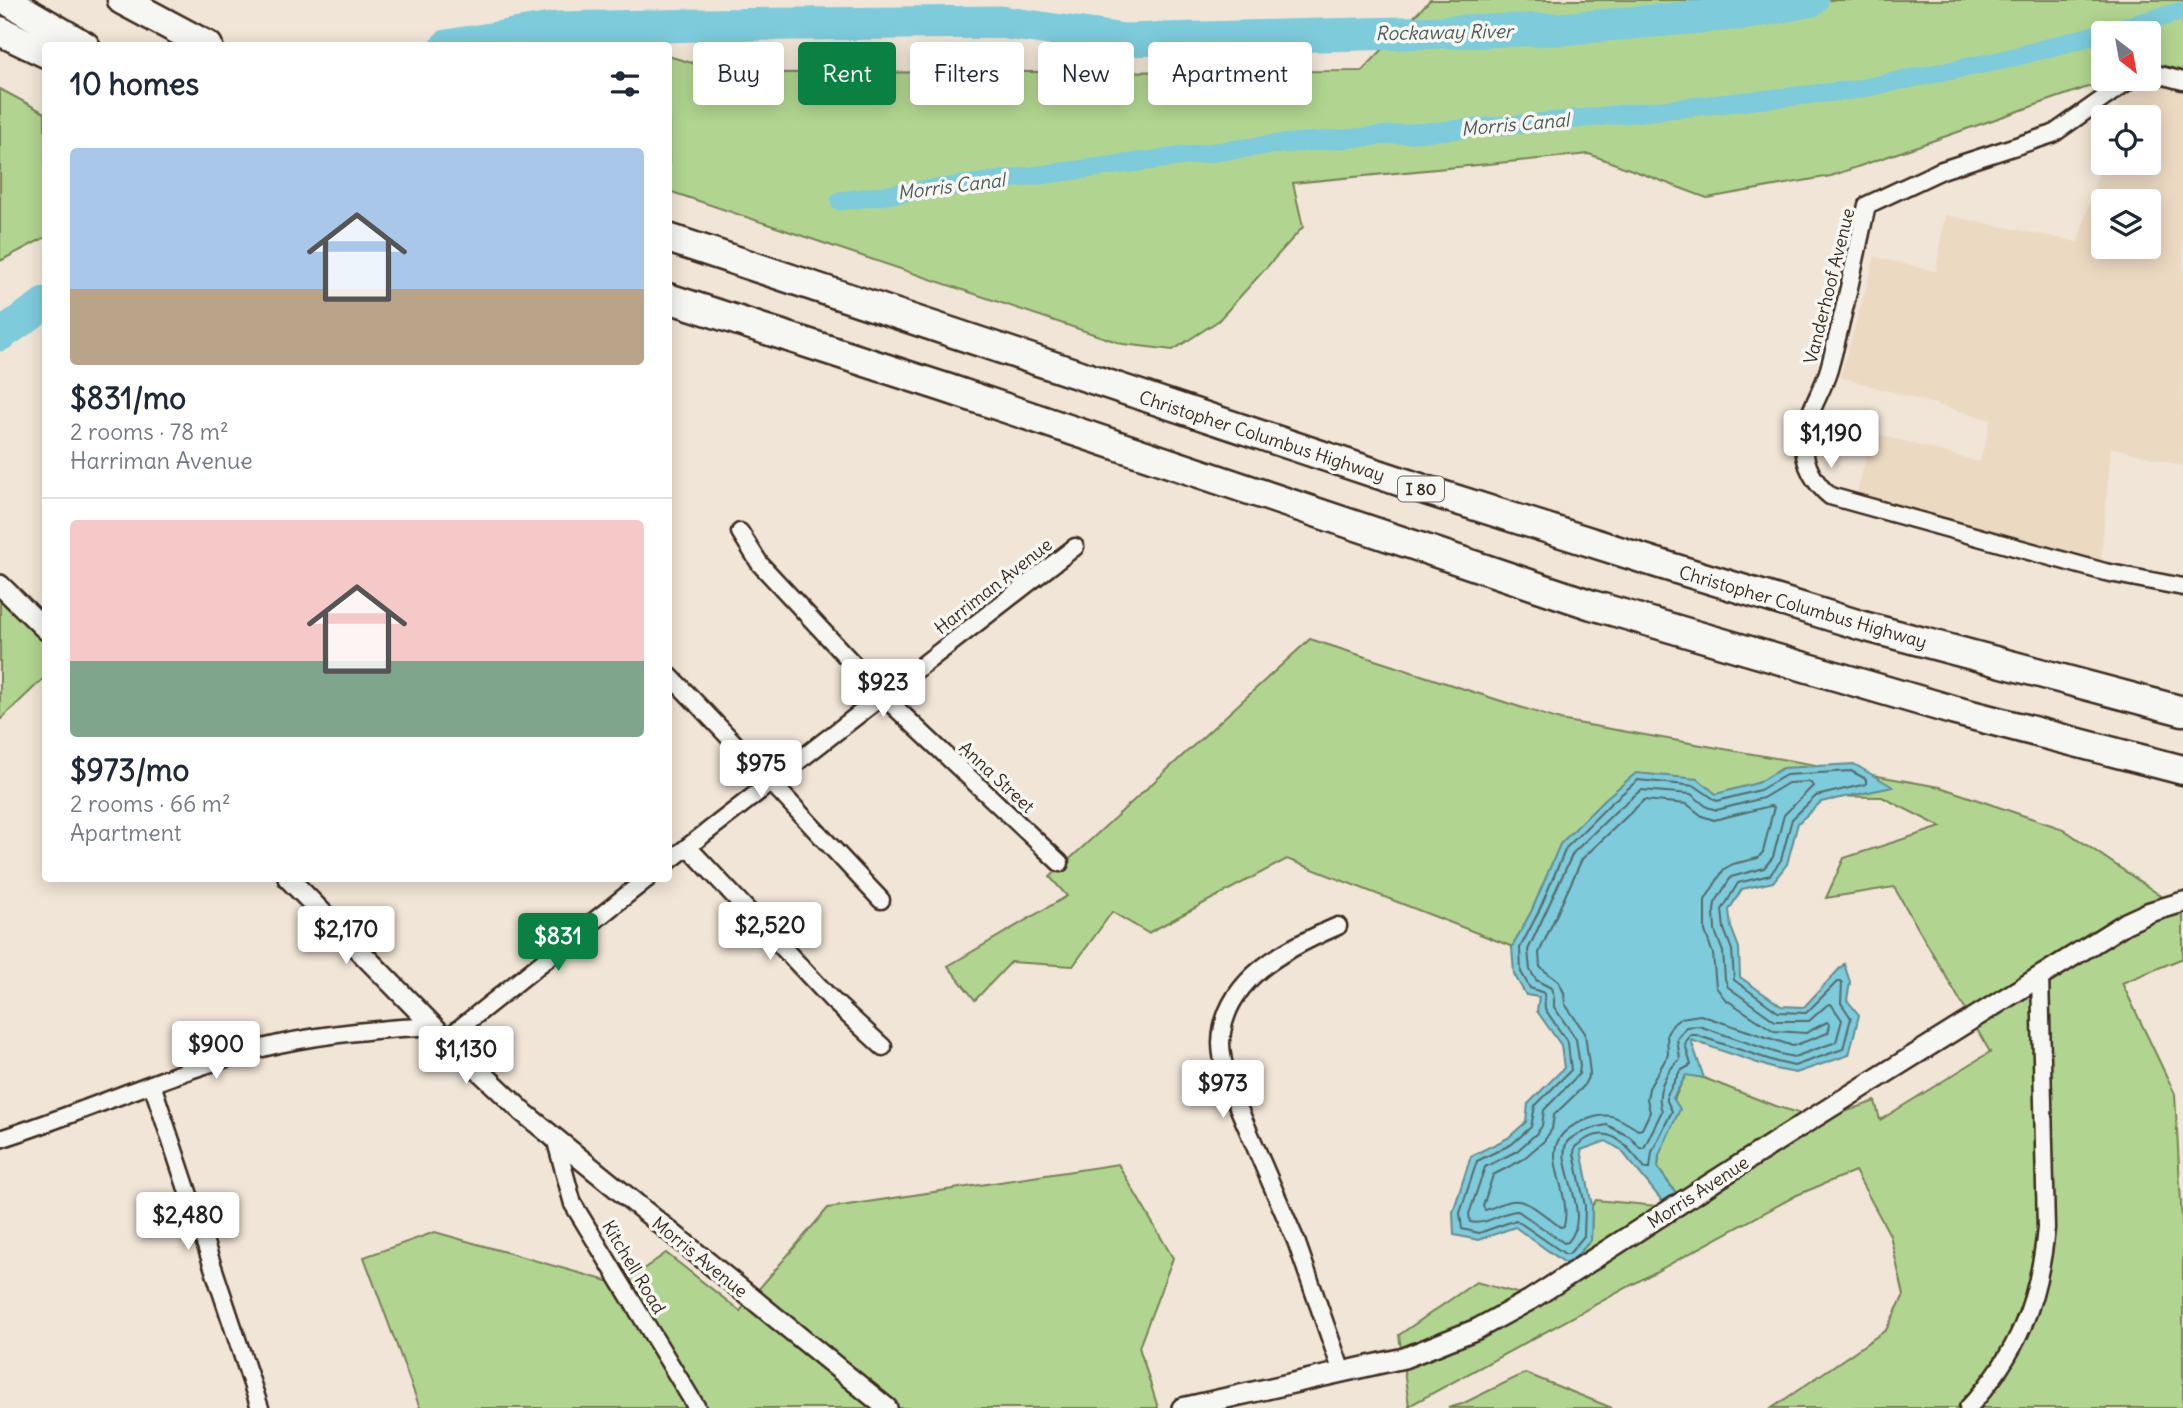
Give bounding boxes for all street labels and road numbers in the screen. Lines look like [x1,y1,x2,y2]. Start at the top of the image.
street label: Vanderhoof Avenue [1799,206,1859,366]
street label: Christopher Columbus Highway [1136,385,1388,487]
road number: I 80 [1398,476,1444,502]
street label: Harriman Avenue [930,533,1056,639]
street label: Christopher Columbus Highway [1676,561,1930,653]
street label: Anna Street [954,736,1040,818]
street label: Morris Avenue [1643,1151,1753,1233]
street label: Morris Avenue [648,1212,752,1302]
street label: Kitchell Road [597,1216,671,1318]

